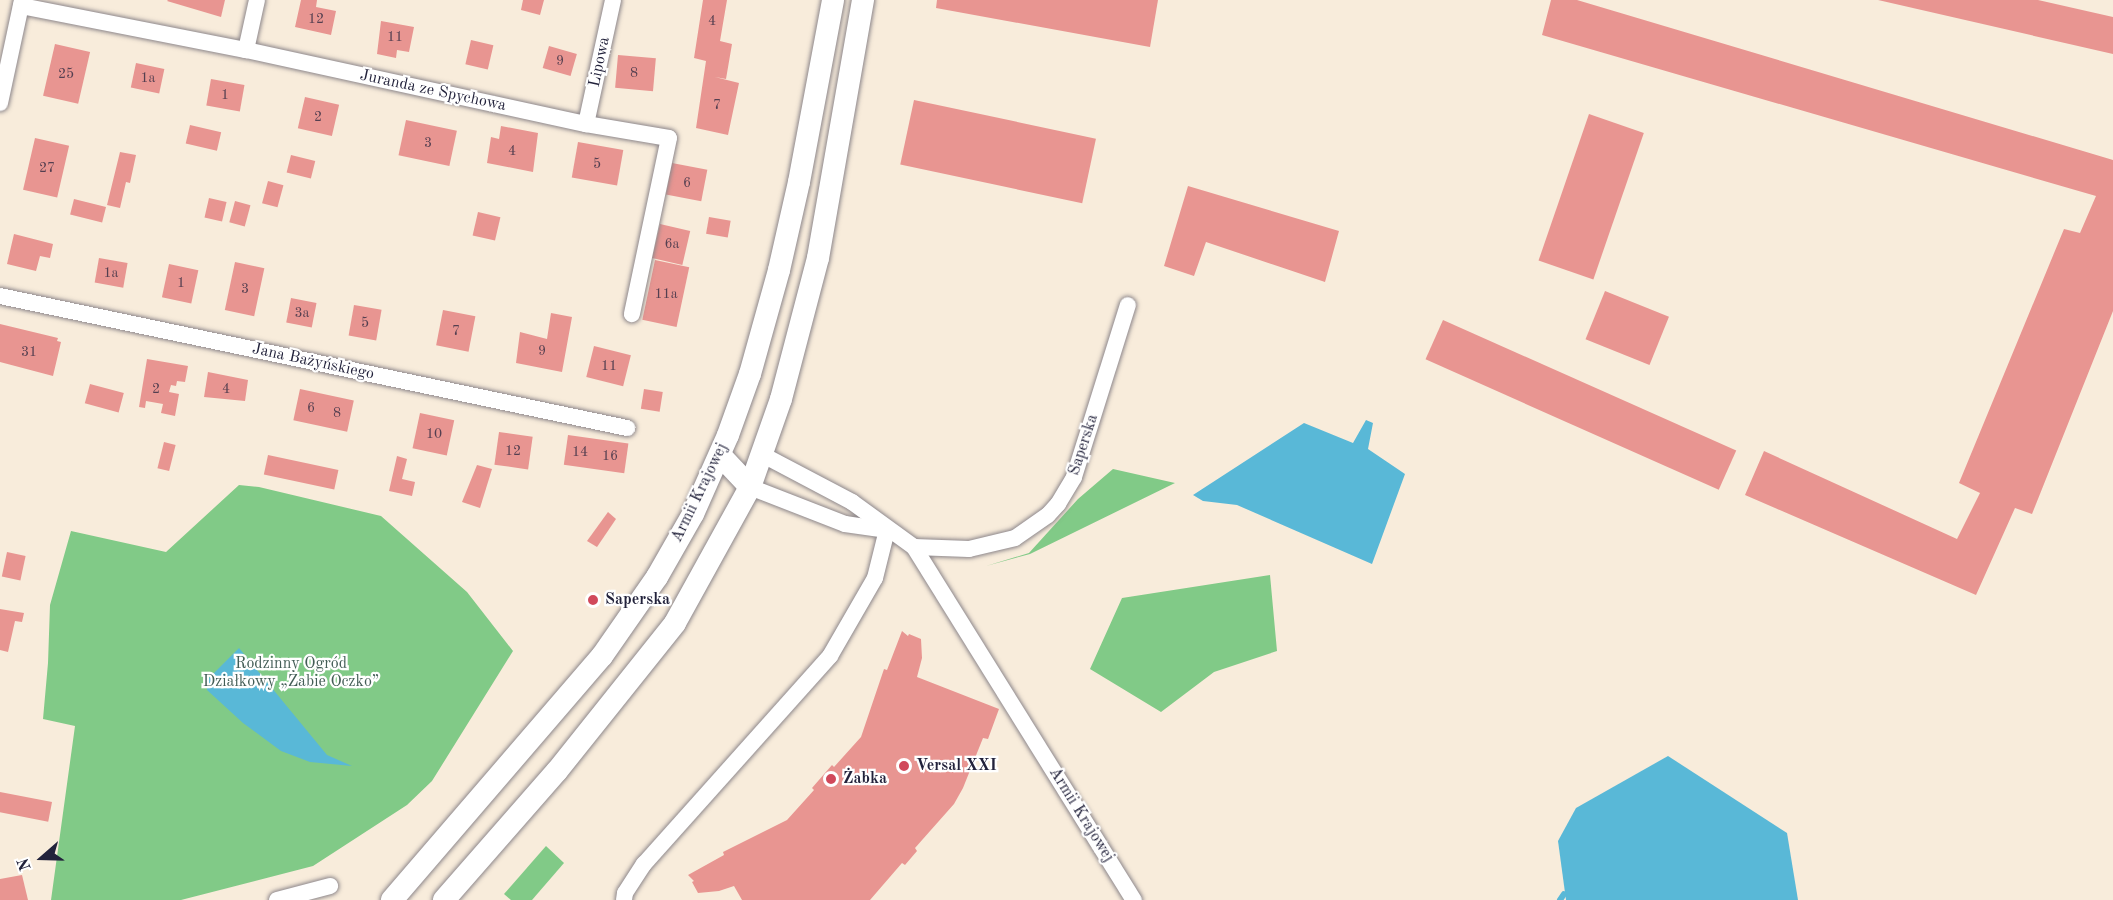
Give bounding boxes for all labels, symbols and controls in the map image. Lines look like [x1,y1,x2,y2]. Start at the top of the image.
house number: 12 [308,11,324,27]
house number: 4 [708,13,716,29]
house number: 11 [387,29,403,45]
street label: Lipowa [585,35,615,89]
house number: 9 [556,53,564,69]
house number: 8 [630,65,638,81]
house number: 25 [58,66,74,82]
street label: Juranda ze Spychowa [358,66,508,116]
house number: 1a [140,70,156,86]
house number: 1 [221,87,229,103]
house number: 7 [713,97,721,113]
house number: 2 [314,109,322,125]
house number: 3 [424,135,432,151]
house number: 4 [508,143,516,159]
house number: 5 [593,156,601,172]
house number: 27 [39,160,55,176]
house number: 6 [683,175,691,191]
house number: 6a [664,236,680,252]
house number: 1a [103,265,119,281]
house number: 1 [177,275,185,291]
house number: 3 [241,281,249,297]
house number: 11a [654,286,678,302]
house number: 3a [294,305,310,321]
house number: 5 [361,315,369,331]
house number: 7 [452,323,460,339]
street label: Jana Bażyńskiego [250,340,376,384]
house number: 9 [538,343,546,359]
house number: 31 [21,344,37,360]
house number: 11 [601,358,617,374]
house number: 2 [152,381,160,397]
house number: 4 [222,381,230,397]
house number: 6 [307,400,315,416]
house number: 8 [333,405,341,421]
street label: Saperska [1065,412,1103,478]
house number: 10 [426,426,442,442]
street label: Armii Krajowej [668,440,732,546]
house number: 12 [505,443,521,459]
house number: 14 [572,444,588,460]
house number: 16 [602,448,618,464]
place label: Saperska [605,590,670,610]
marker: Saperska [586,593,600,607]
park label: Rodzinny Ogród Działkowy „Żabie Oczko” [203,654,379,692]
place label: Versal XXI [916,756,997,776]
marker: Versal XXI [897,759,911,773]
street label: Armii Krajowej [1044,764,1118,866]
place label: Żabka [843,769,887,789]
marker: Żabka [824,772,838,786]
north arrow [12,828,72,888]
text: N [15,856,35,873]

